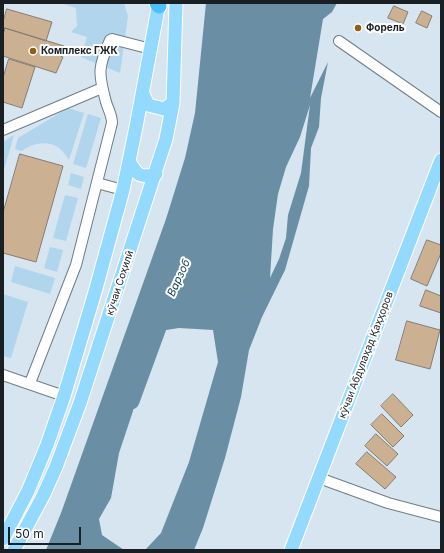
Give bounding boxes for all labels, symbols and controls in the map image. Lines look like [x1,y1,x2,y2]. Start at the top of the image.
place label: Форель [366,22,405,34]
marker: Форель [353,23,363,33]
place label: Комплекс ГЖК [41,45,118,57]
marker: Комплекс ГЖК [28,46,38,56]
street label: кӯчаи Соҳилӣ [104,249,136,317]
water label: Варзоб [165,257,193,299]
street label: кӯчаи Абдулаҳад Қаҳҳоров [336,290,396,420]
scale bar [10,519,83,545]
text: 50 m [15,526,44,541]

